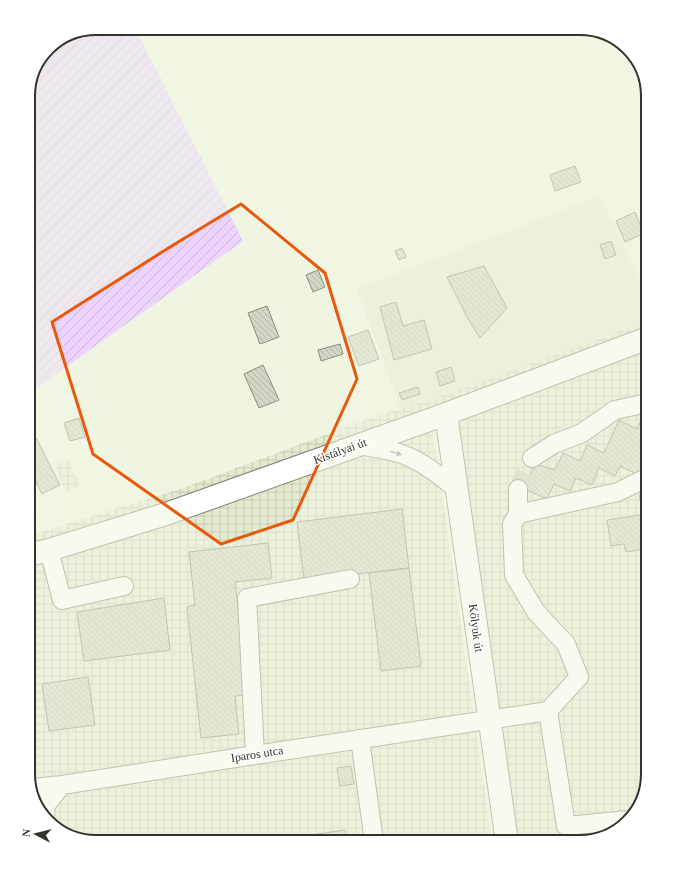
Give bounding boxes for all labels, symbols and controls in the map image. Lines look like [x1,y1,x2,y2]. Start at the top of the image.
street label: Kistályai út [311,435,369,467]
one-way arrow [391,450,403,456]
street label: Kőlyuk út [466,603,486,654]
street label: Iparos utca [230,743,285,765]
north arrow [16,814,56,854]
text: N [20,828,33,837]

